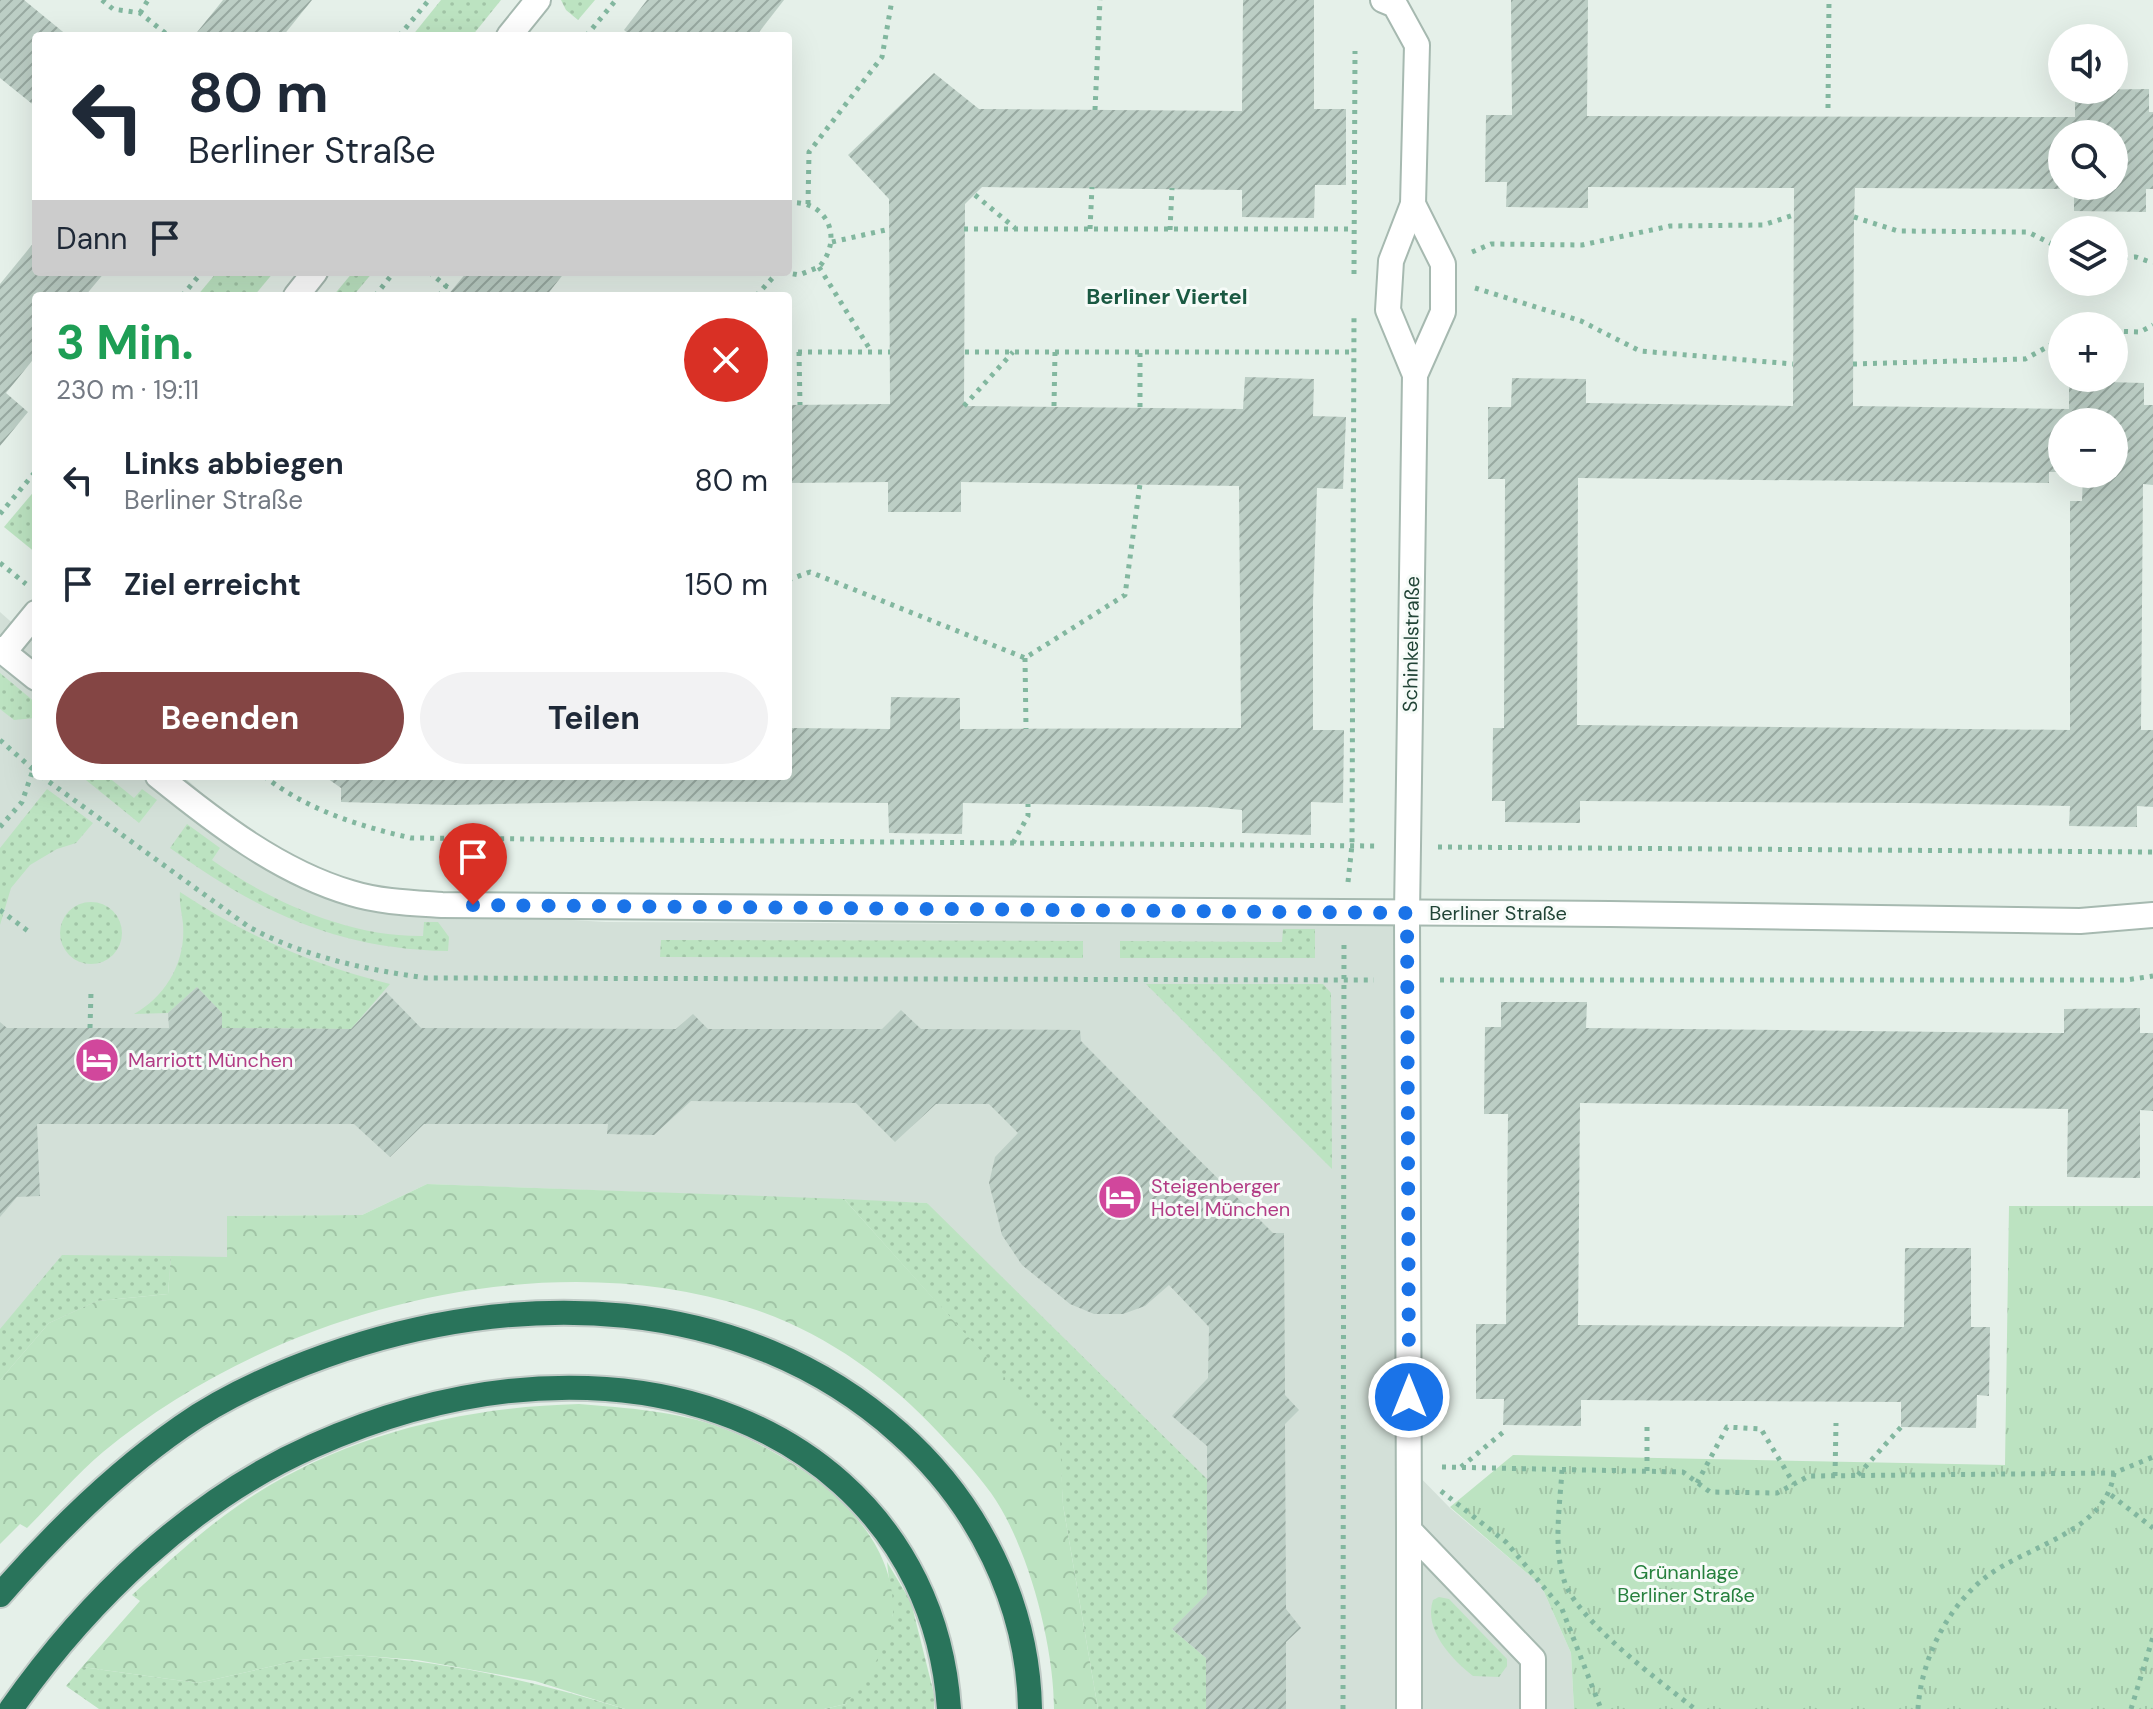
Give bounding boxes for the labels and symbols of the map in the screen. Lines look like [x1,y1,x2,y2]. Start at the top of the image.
district label: Berliner Viertel [1086,282,1248,311]
street label: Schinkelstraße [1397,576,1425,712]
pin [439,823,507,905]
street label: Berliner Straße [1429,900,1567,926]
hotel icon: Marriott München [73,1036,121,1084]
place label: Marriott München [128,1047,293,1073]
hotel icon: Steigenberger Hotel München [1096,1173,1144,1221]
place label: Steigenberger Hotel München [1151,1173,1290,1222]
position arrow [1367,1355,1451,1439]
park label: Grünanlage Berliner Straße [1617,1559,1755,1608]

